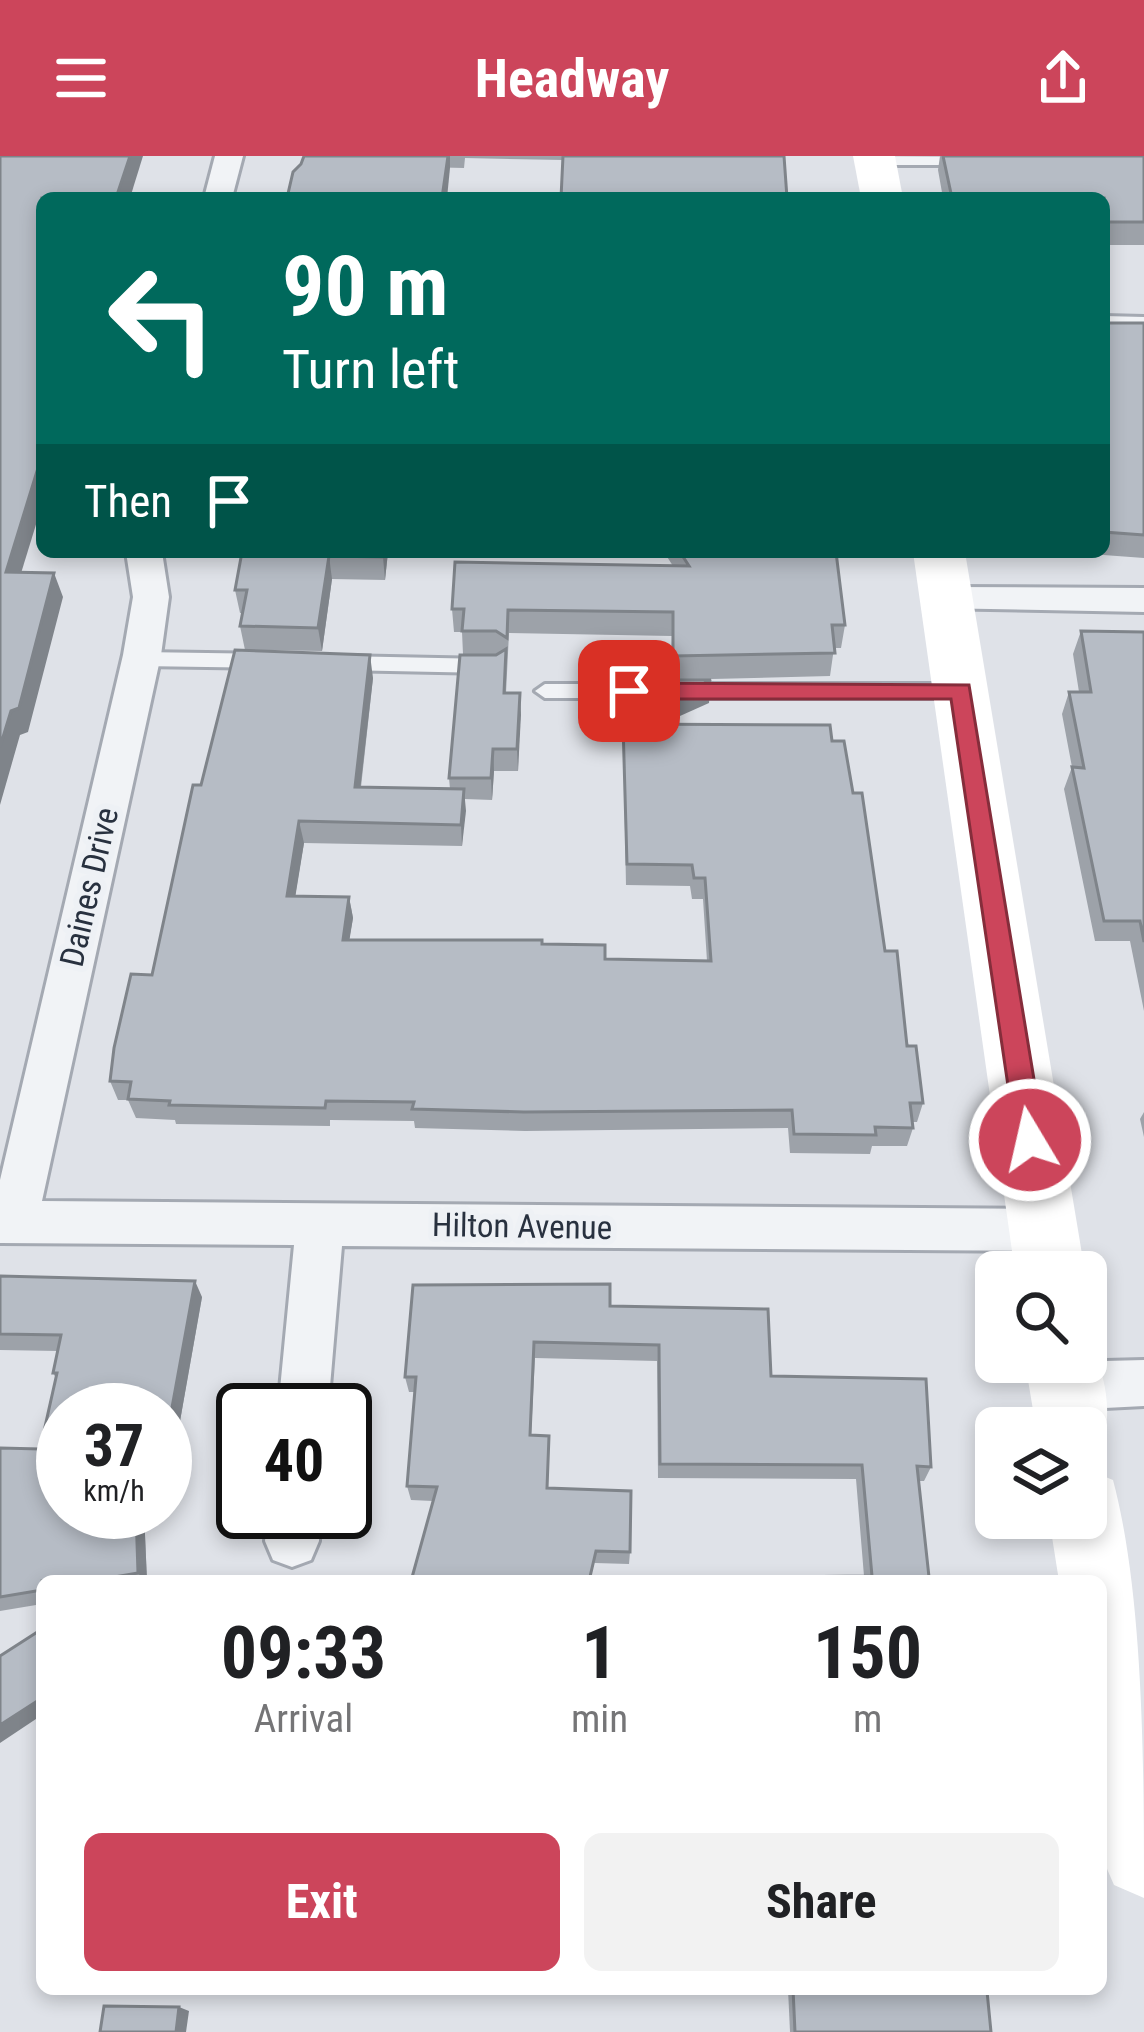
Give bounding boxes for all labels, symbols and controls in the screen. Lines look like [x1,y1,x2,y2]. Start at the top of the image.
icon: menu [48,45,114,111]
icon: share [1030,45,1096,111]
text: Headway [475,47,669,110]
text: 90 m [282,237,449,336]
icon: left [84,240,240,396]
text: Turn left [282,338,459,401]
icon: arrive [196,468,262,534]
text: Then [84,475,172,528]
pin [578,640,680,742]
icon: arrive [596,658,662,724]
street label: Daines Drive [52,804,126,970]
position arrow [967,1077,1093,1203]
street label: Hilton Avenue [432,1205,612,1247]
map controls [975,1251,1107,1539]
button: search [975,1251,1107,1383]
speed limit sign: 40 [216,1383,372,1539]
button: layers [975,1407,1107,1539]
text: 37 [84,1410,144,1481]
text: km/h [83,1473,145,1508]
text: 09:33 [221,1611,386,1696]
text: 1 [581,1611,618,1696]
text: 150 [813,1611,922,1696]
text: Arrival [254,1696,353,1742]
text: min [571,1696,628,1742]
text: m [853,1696,882,1742]
button: Exit [84,1833,560,1971]
button: Share [584,1833,1059,1971]

